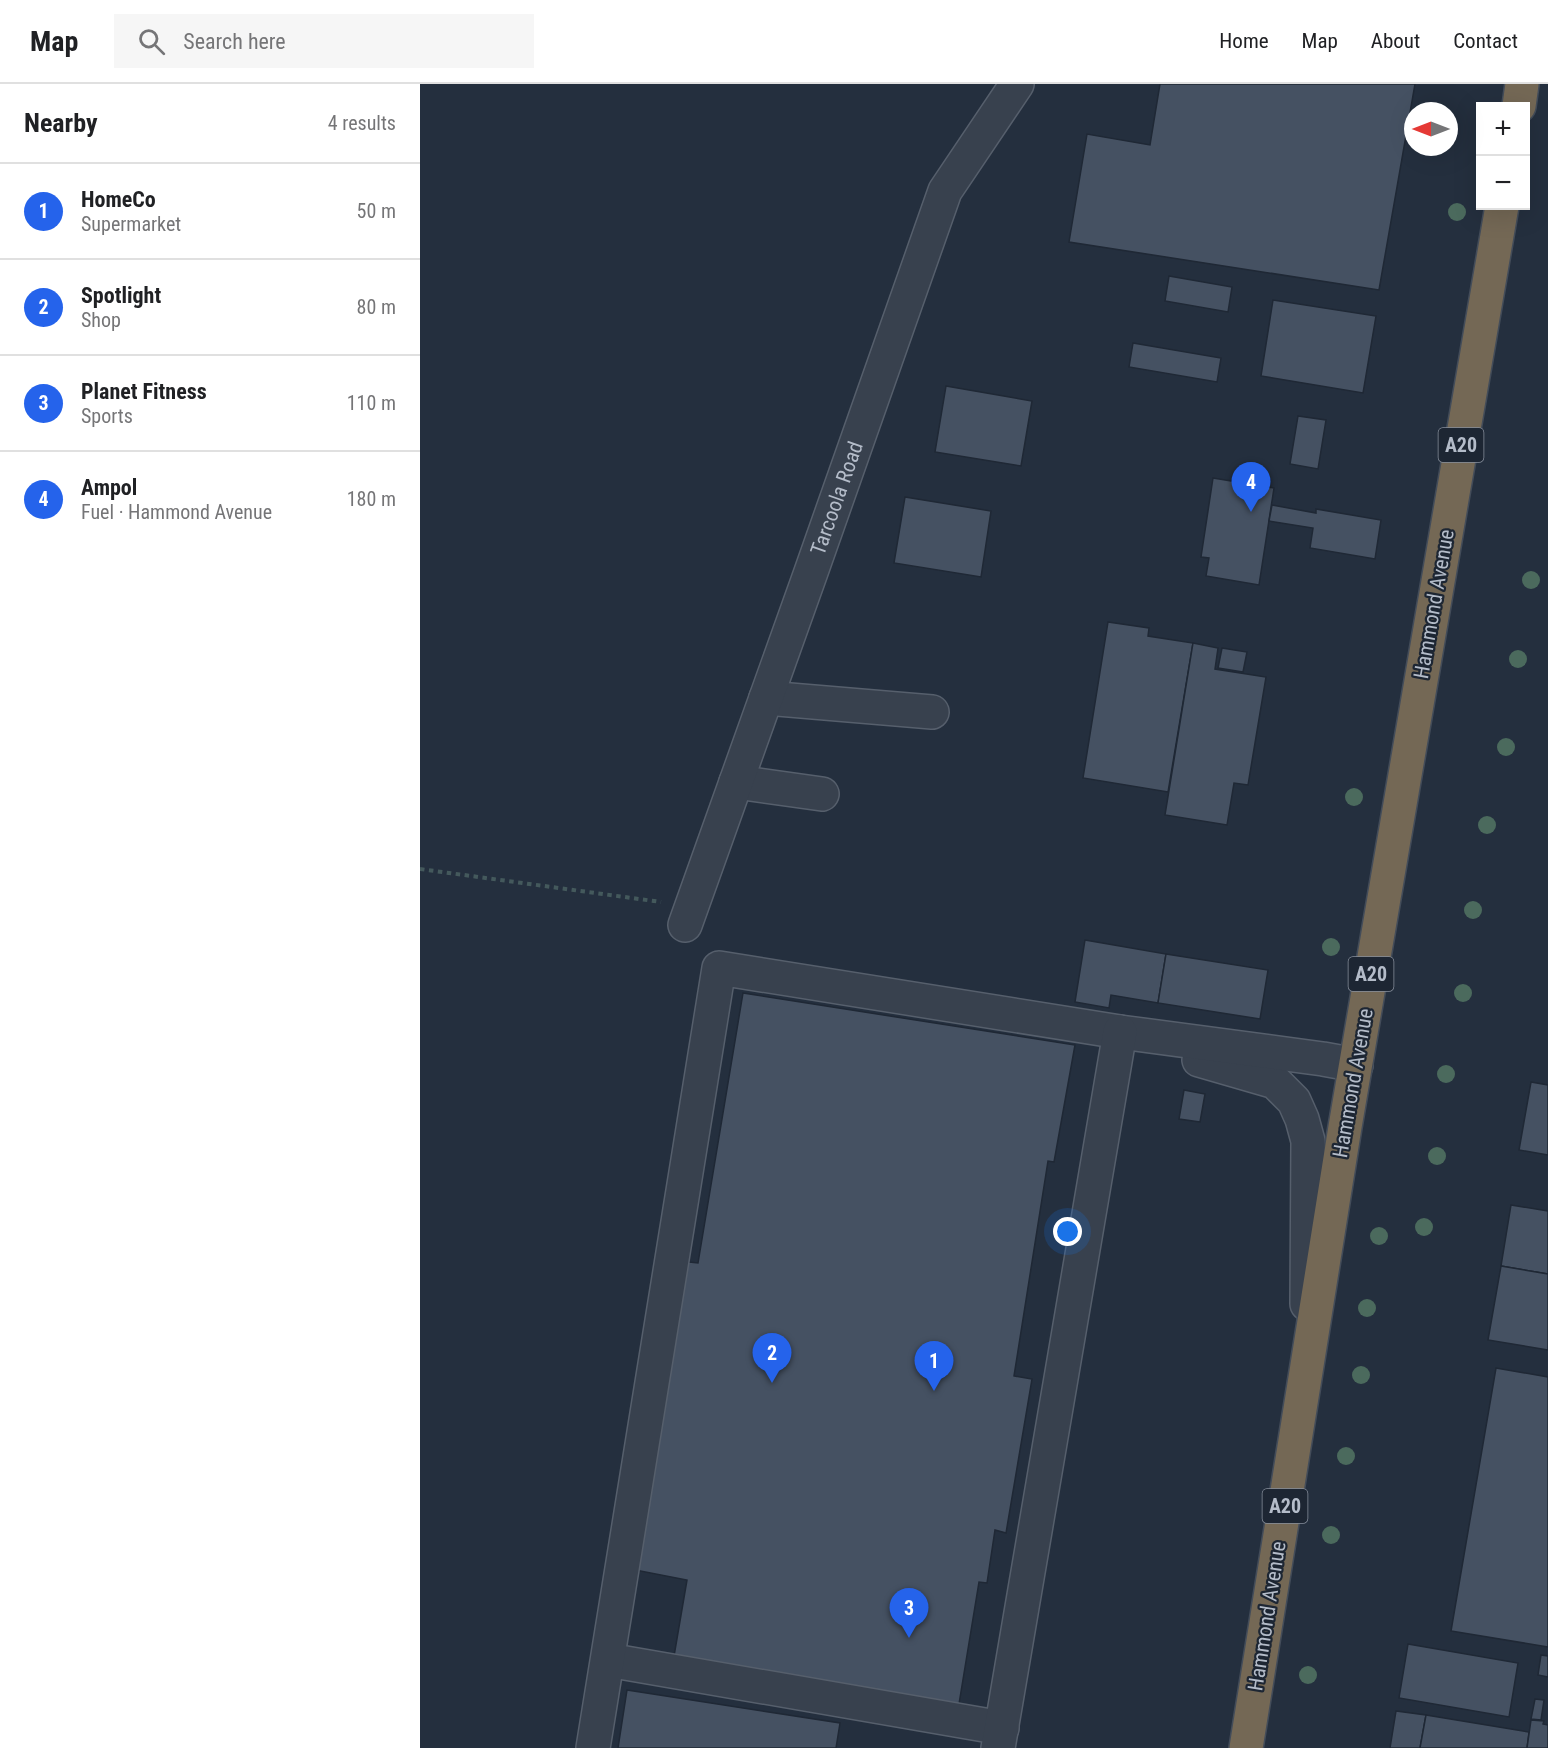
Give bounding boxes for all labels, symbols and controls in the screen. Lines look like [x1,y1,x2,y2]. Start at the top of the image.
search box [114,14,534,68]
text: Map [30,25,78,58]
icon: search [135,25,168,58]
text: Search here [183,29,286,54]
text: Home [1219,29,1269,53]
text: Map [1302,29,1338,53]
text: About [1371,29,1420,53]
text: Contact [1453,29,1518,53]
north arrow [1404,102,1458,156]
map controls [1476,102,1530,210]
button: + [1476,102,1530,156]
text: Nearby [24,108,98,138]
text: 4 results [328,111,396,135]
button: − [1476,156,1530,210]
text: HomeCo [81,187,156,212]
text: 1 [38,199,49,223]
text: 50 m [357,199,396,223]
text: Supermarket [81,212,181,236]
text: Spotlight [81,283,161,308]
text: 2 [38,295,49,319]
text: 80 m [357,295,396,319]
text: Shop [81,308,121,332]
text: Planet Fitness [81,379,207,404]
text: 3 [38,391,49,415]
text: 110 m [347,391,396,415]
text: Sports [81,404,133,428]
road number: A20 [1438,428,1484,462]
street label: Tarcoola Road [806,438,868,558]
pin: 4 [1232,462,1270,512]
text: Ampol [81,475,137,500]
text: 4 [38,487,49,511]
text: 180 m [347,487,396,511]
text: Fuel · Hammond Avenue [81,500,272,524]
street label: Hammond Avenue [1409,527,1459,680]
road number: A20 [1348,957,1394,991]
street label: Hammond Avenue [1328,1006,1378,1159]
your location [1053,1217,1082,1246]
pin: 2 [752,1334,792,1383]
pin: 1 [914,1342,954,1391]
road number: A20 [1262,1489,1308,1523]
street label: Hammond Avenue [1243,1539,1291,1693]
pin: 3 [890,1588,928,1638]

